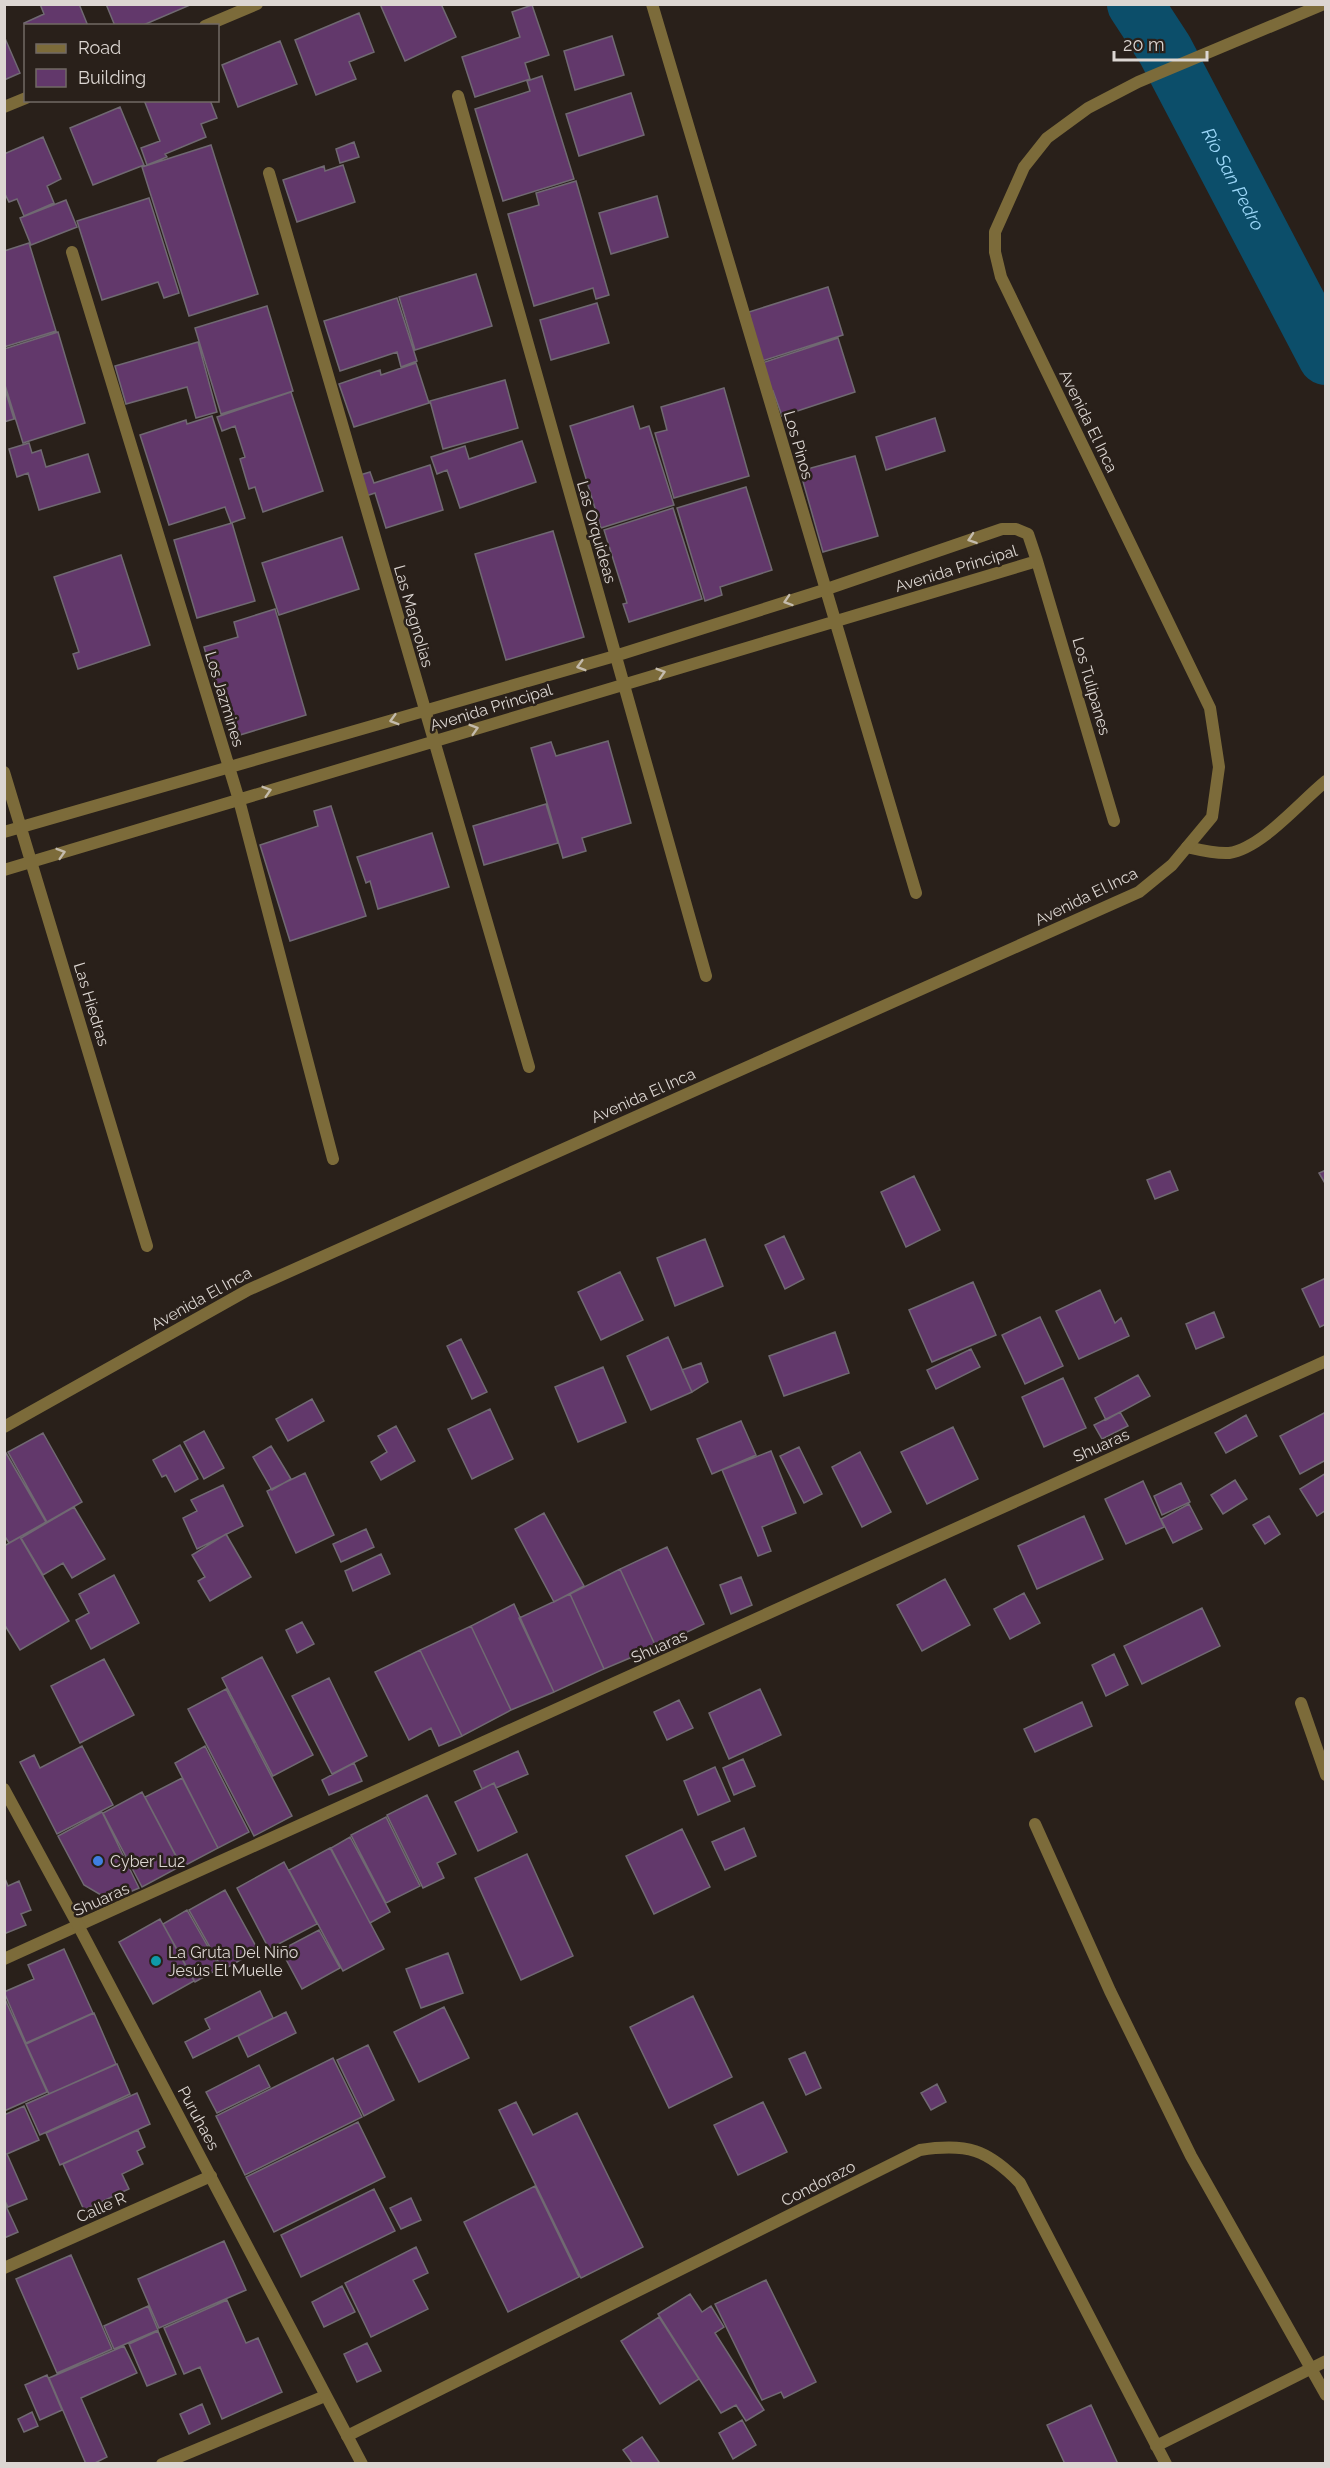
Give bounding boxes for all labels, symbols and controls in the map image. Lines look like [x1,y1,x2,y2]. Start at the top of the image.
legend [24,24,219,102]
scale bar [1114,24,1207,62]
text: 20 m [1123,34,1165,55]
text: Road [78,37,121,58]
text: Building [78,67,146,88]
water label: Río San Pedro [1198,124,1269,234]
street label: Avenida El Inca [1055,367,1122,476]
street label: Los Pinos [780,409,817,482]
street label: Las Orquideas [573,479,620,586]
one-way arrow [967,532,978,544]
street label: Avenida Principal [893,541,1020,596]
street label: Las Magnolias [390,563,437,670]
one-way arrow [783,594,794,606]
street label: Los Tulipanes [1068,635,1115,737]
street label: Los Jazmines [201,649,248,749]
one-way arrow [576,658,586,671]
one-way arrow [655,668,666,680]
street label: Avenida Principal [428,680,555,735]
one-way arrow [389,713,400,725]
one-way arrow [468,724,479,736]
one-way arrow [261,786,272,798]
one-way arrow [55,848,65,860]
street label: Avenida El Inca [1032,863,1141,930]
street label: Las Hiedras [70,960,113,1049]
street label: Avenida El Inca [588,1064,698,1127]
street label: Avenida El Inca [148,1263,255,1334]
street label: Shuaras [1070,1425,1132,1466]
street label: Shuaras [628,1626,690,1667]
place label: Cyber Lu2 [110,1852,185,1871]
marker: Cyber Lu2 [91,1854,105,1868]
street label: Shuaras [70,1879,132,1920]
place label: La Gruta Del Niño Jesús El Muelle [168,1943,298,1980]
marker: La Gruta Del Niño Jesús El Muelle [149,1954,163,1968]
street label: Puruhaes [174,2083,223,2154]
street label: Condorazo [778,2157,859,2210]
street label: Calle R [73,2188,129,2227]

